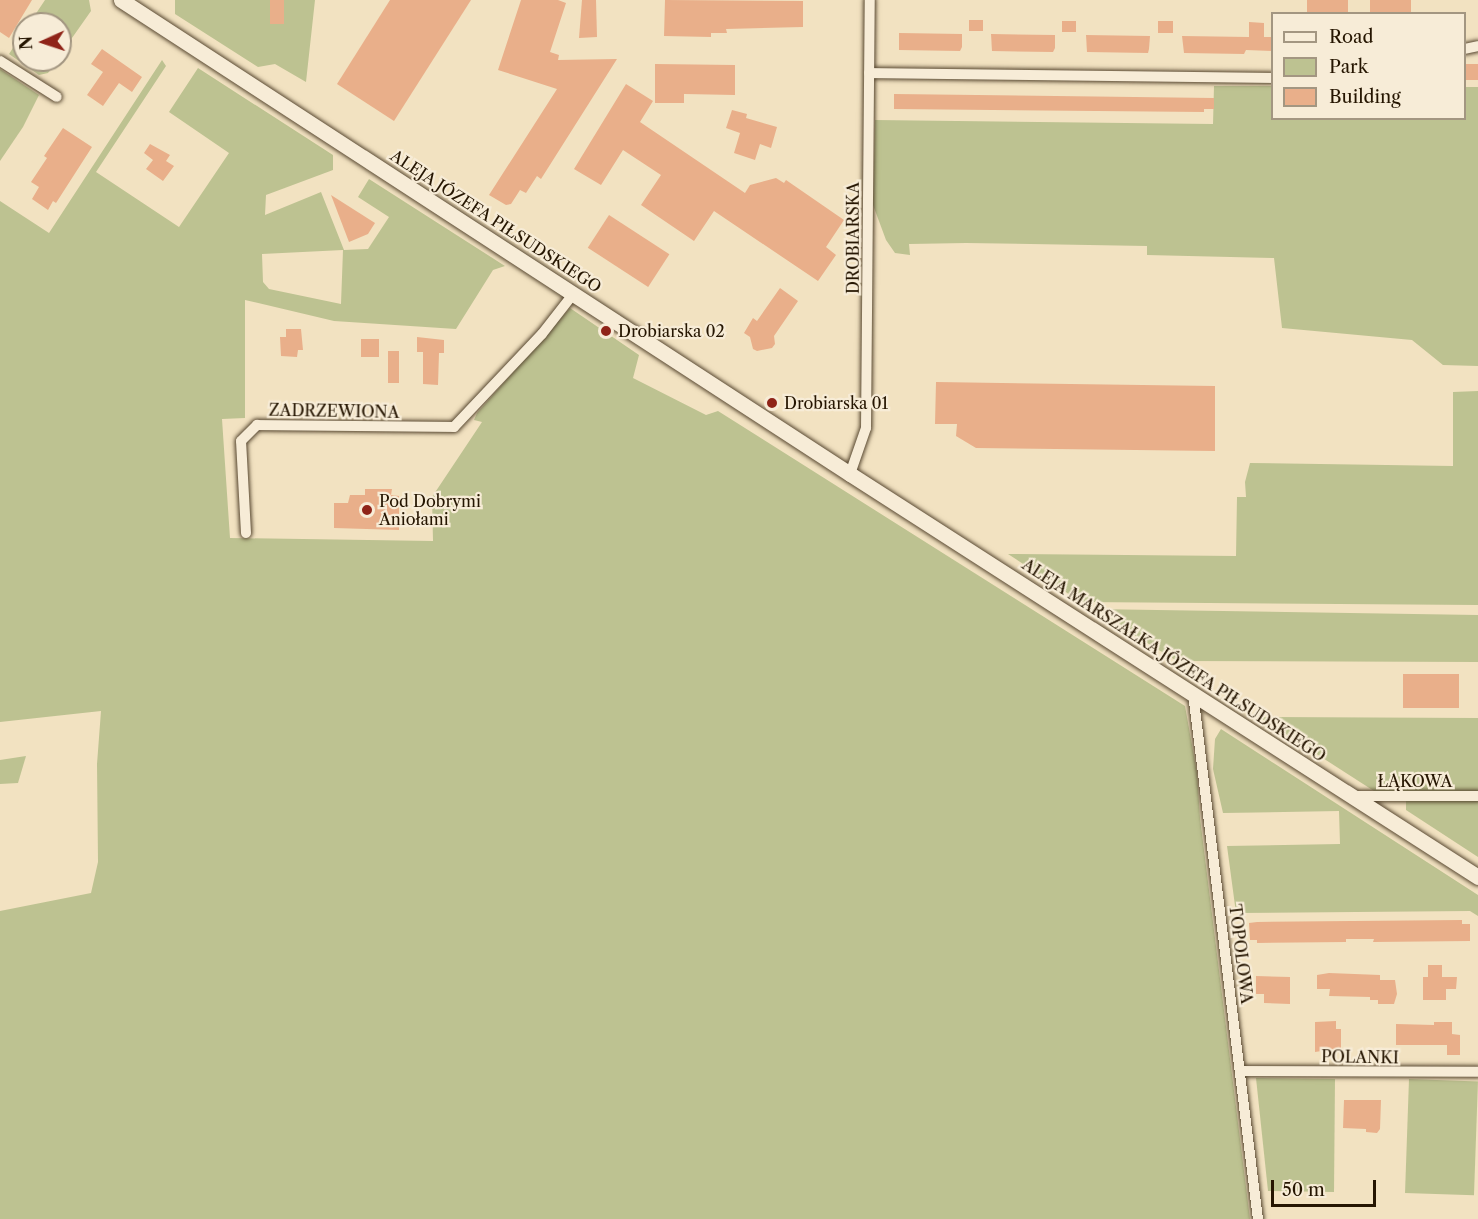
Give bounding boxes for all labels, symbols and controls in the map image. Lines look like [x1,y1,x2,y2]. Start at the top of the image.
north arrow [12,12,72,72]
legend [1271,12,1466,120]
text: Road [1329,26,1374,48]
text: N [16,35,36,50]
text: Park [1329,56,1368,78]
text: Building [1329,86,1401,108]
street label: ALEJA JÓZEFA PIŁSUDSKIEGO [386,145,606,297]
street label: DROBIARSKA [843,182,863,294]
place label: Drobiarska 02 [618,321,725,341]
marker: Drobiarska 02 [599,324,613,338]
place label: Drobiarska 01 [784,393,888,413]
marker: Drobiarska 01 [765,396,779,410]
street label: ZADRZEWIONA [269,400,399,422]
place label: Pod Dobrymi Aniołami [379,491,481,529]
marker: Pod Dobrymi Aniołami [360,503,374,517]
street label: ALEJA MARSZAŁKA JÓZEFA PIŁSUDSKIEGO [1018,554,1330,766]
street label: ŁĄKOWA [1378,771,1452,791]
street label: TOPOLOWA [1225,903,1257,1005]
street label: POLANKI [1321,1047,1399,1067]
scale bar [1274,1168,1379,1206]
text: 50 m [1282,1179,1325,1201]

